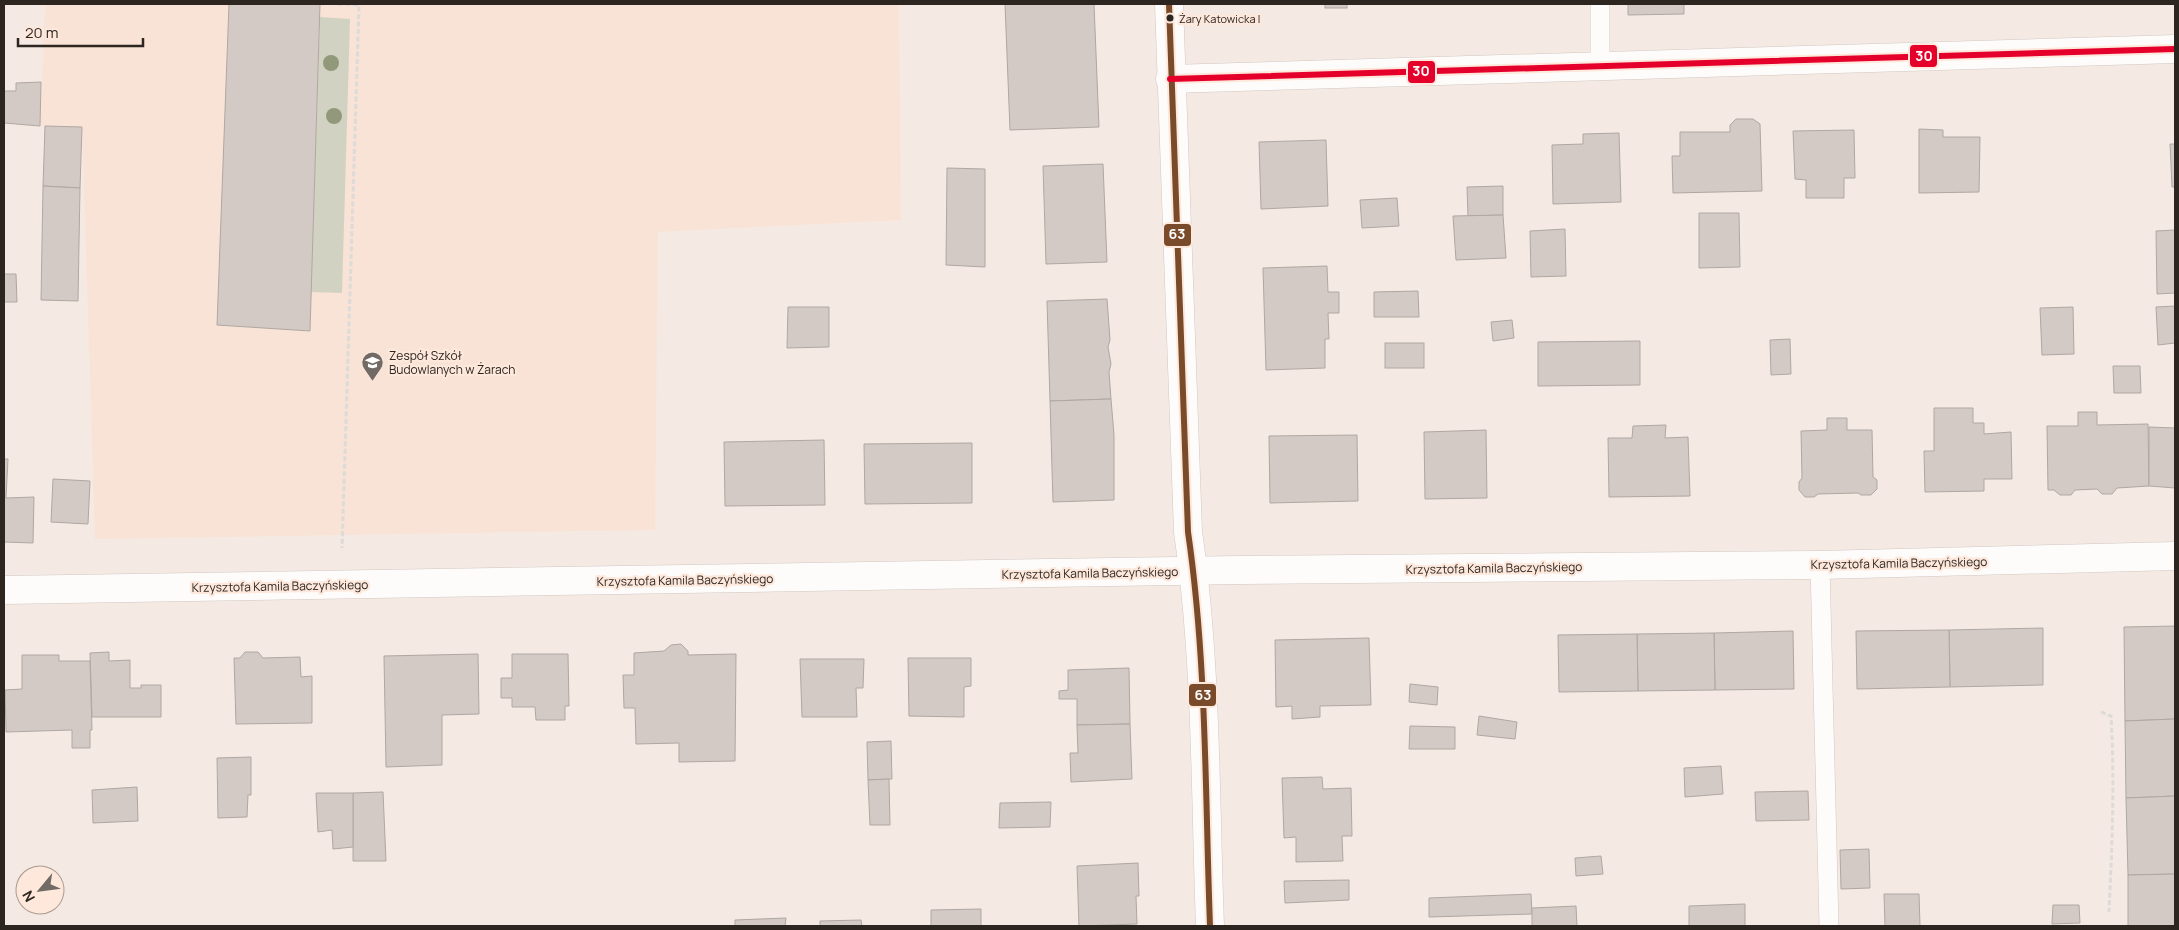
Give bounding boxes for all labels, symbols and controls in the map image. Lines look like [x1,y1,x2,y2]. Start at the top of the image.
place label: Żary Katowicka I [1179,11,1260,26]
marker: Żary Katowicka I [1165,13,1175,23]
scale bar [18,15,142,47]
text: 20 m [25,22,58,43]
line badge: 30 [1909,44,1938,68]
text: 30 [1915,46,1933,65]
line badge: 30 [1407,60,1436,84]
text: 30 [1412,61,1430,80]
line badge: 63 [1163,223,1192,247]
text: 63 [1169,224,1185,243]
place label: Zespół Szkół Budowlanych w Żarach [389,347,515,378]
school or university icon: Zespół Szkół Budowlanych w Żarach [361,350,385,381]
street label: Krzysztofa Kamila Baczyńskiego [1811,553,1987,573]
street label: Krzysztofa Kamila Baczyńskiego [1406,558,1582,578]
street label: Krzysztofa Kamila Baczyńskiego [1002,563,1178,583]
street label: Krzysztofa Kamila Baczyńskiego [597,570,773,590]
street label: Krzysztofa Kamila Baczyńskiego [192,576,368,596]
line badge: 63 [1188,683,1217,707]
text: 63 [1195,685,1211,704]
north arrow [15,865,65,915]
text: N [17,888,39,906]

